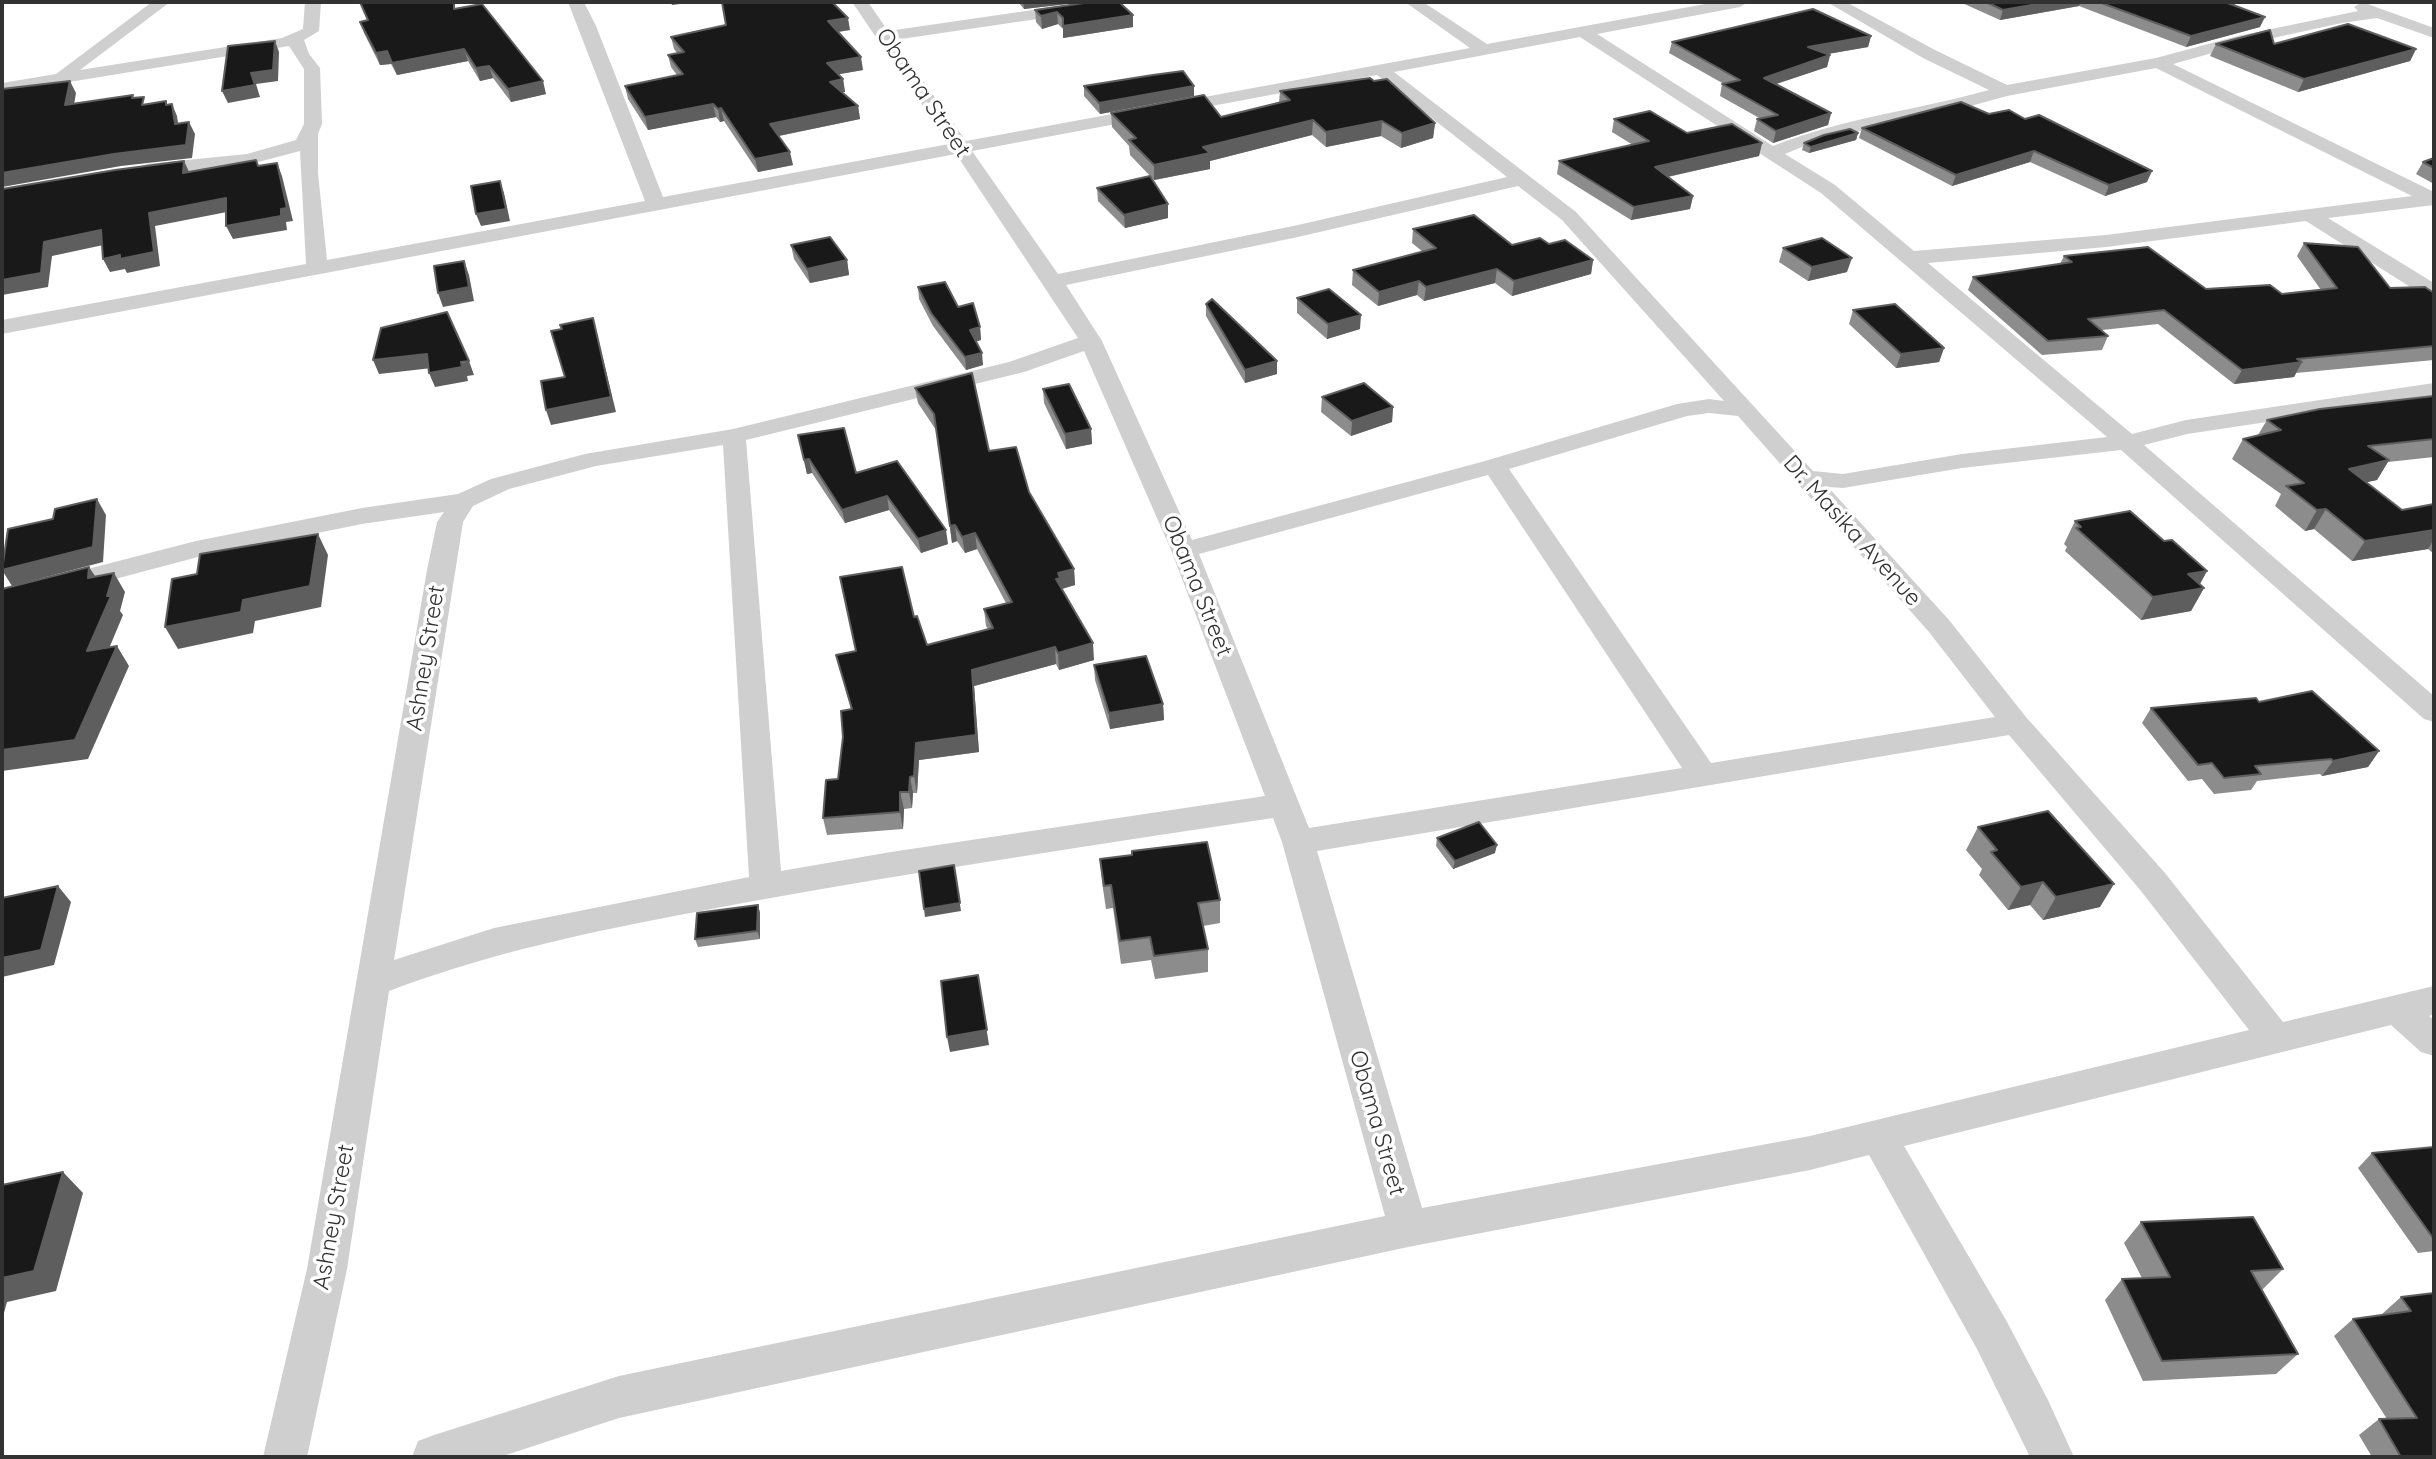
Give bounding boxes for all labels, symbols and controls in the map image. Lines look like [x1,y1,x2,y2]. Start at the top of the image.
street label: Obama Street [870,23,976,163]
street label: Dr. Masika Avenue [1777,450,1927,612]
street label: Obama Street [1156,512,1238,660]
street label: Ashney Street [401,583,451,733]
street label: Obama Street [1343,1047,1411,1199]
street label: Ashney Street [308,1142,360,1292]

